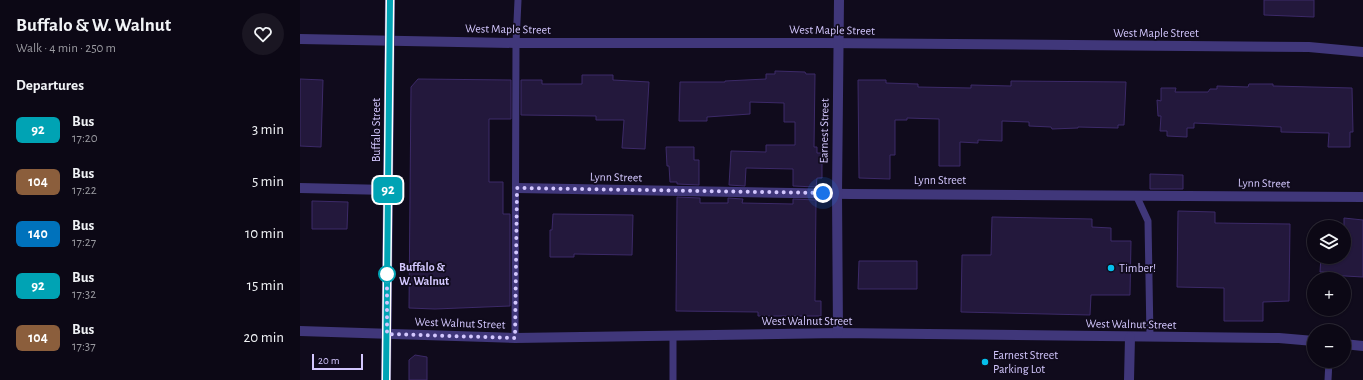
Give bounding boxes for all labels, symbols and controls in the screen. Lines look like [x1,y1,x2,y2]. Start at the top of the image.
button: heart [242,13,284,55]
text: Buffalo & W. Walnut [16,16,171,35]
street label: West Maple Street [465,22,551,36]
street label: West Maple Street [789,23,875,37]
street label: West Maple Street [1113,27,1199,39]
text: Walk · 4 min · 250 m [16,42,116,55]
text: Departures [16,78,84,93]
street label: Buffalo Street [370,98,382,162]
street label: Earnest Street [817,98,831,164]
text: Bus [72,114,94,129]
text: 3 min [252,122,284,137]
text: 92 [31,123,45,137]
text: 17:20 [72,132,98,145]
text: Bus [72,166,94,181]
street label: Lynn Street [590,171,642,184]
text: 5 min [252,174,284,189]
street label: Lynn Street [914,174,966,187]
text: 104 [28,175,48,189]
line badge: 92 [370,177,406,203]
street label: Lynn Street [1238,177,1290,190]
text: 92 [381,183,395,197]
your location [813,183,833,203]
text: 17:22 [72,184,97,197]
text: Bus [72,218,94,233]
map controls [1307,220,1351,368]
button: layers [1307,220,1351,264]
text: 10 min [245,226,284,241]
text: 140 [28,227,48,241]
text: 17:27 [72,236,96,249]
place label: Buffalo & W. Walnut [399,261,449,287]
place label: Timber! [1119,262,1156,274]
marker: Timber! [1106,263,1116,273]
marker: Buffalo & W. Walnut [378,265,396,283]
text: Bus [72,270,94,285]
button: + [1307,272,1351,316]
text: 15 min [247,278,284,293]
text: 92 [31,279,45,293]
text: 17:32 [72,288,96,301]
street label: West Walnut Street [414,315,506,331]
street label: West Walnut Street [762,315,853,327]
street label: West Walnut Street [1085,317,1177,331]
text: Bus [72,322,94,337]
button: − [1307,324,1351,368]
text: 20 min [243,330,284,345]
text: 104 [28,331,48,345]
text: 17:37 [72,340,96,353]
place label: Earnest Street Parking Lot [993,349,1058,375]
scale bar [312,352,363,371]
text: 20 m [318,355,339,366]
marker: Earnest Street Parking Lot [980,357,990,367]

